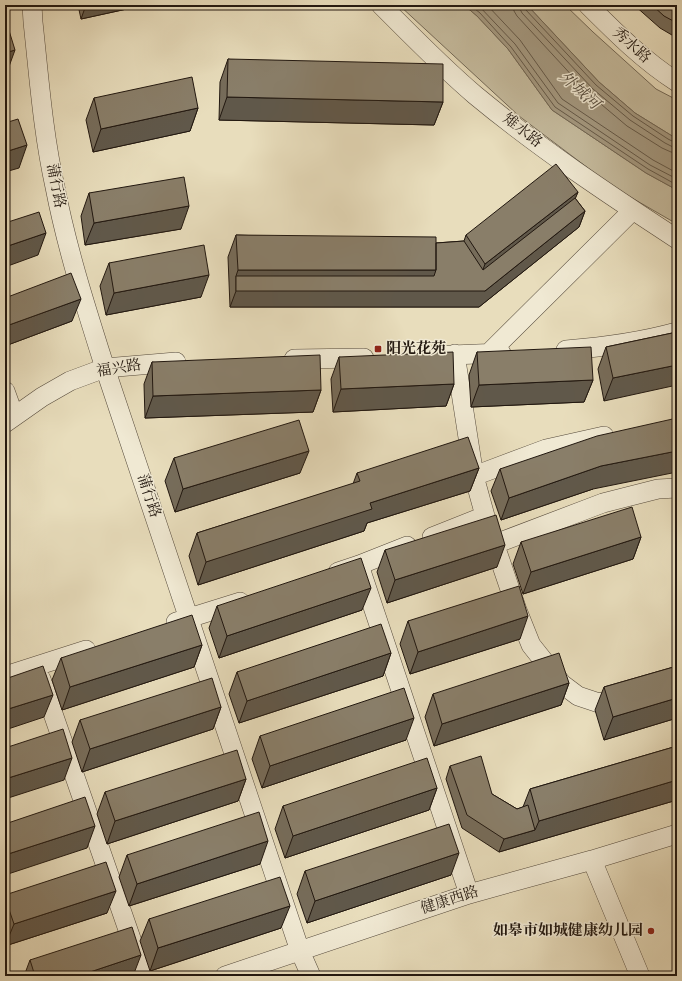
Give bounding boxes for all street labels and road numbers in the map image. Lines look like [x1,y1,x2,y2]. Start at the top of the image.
street label: 秀水路 [607,23,655,69]
street label: 雉水路 [498,109,546,153]
street label: 蒲行路 [40,162,70,210]
street label: 福兴路 [95,355,143,383]
street label: 蒲行路 [131,471,165,521]
street label: 健康西路 [418,882,482,920]

